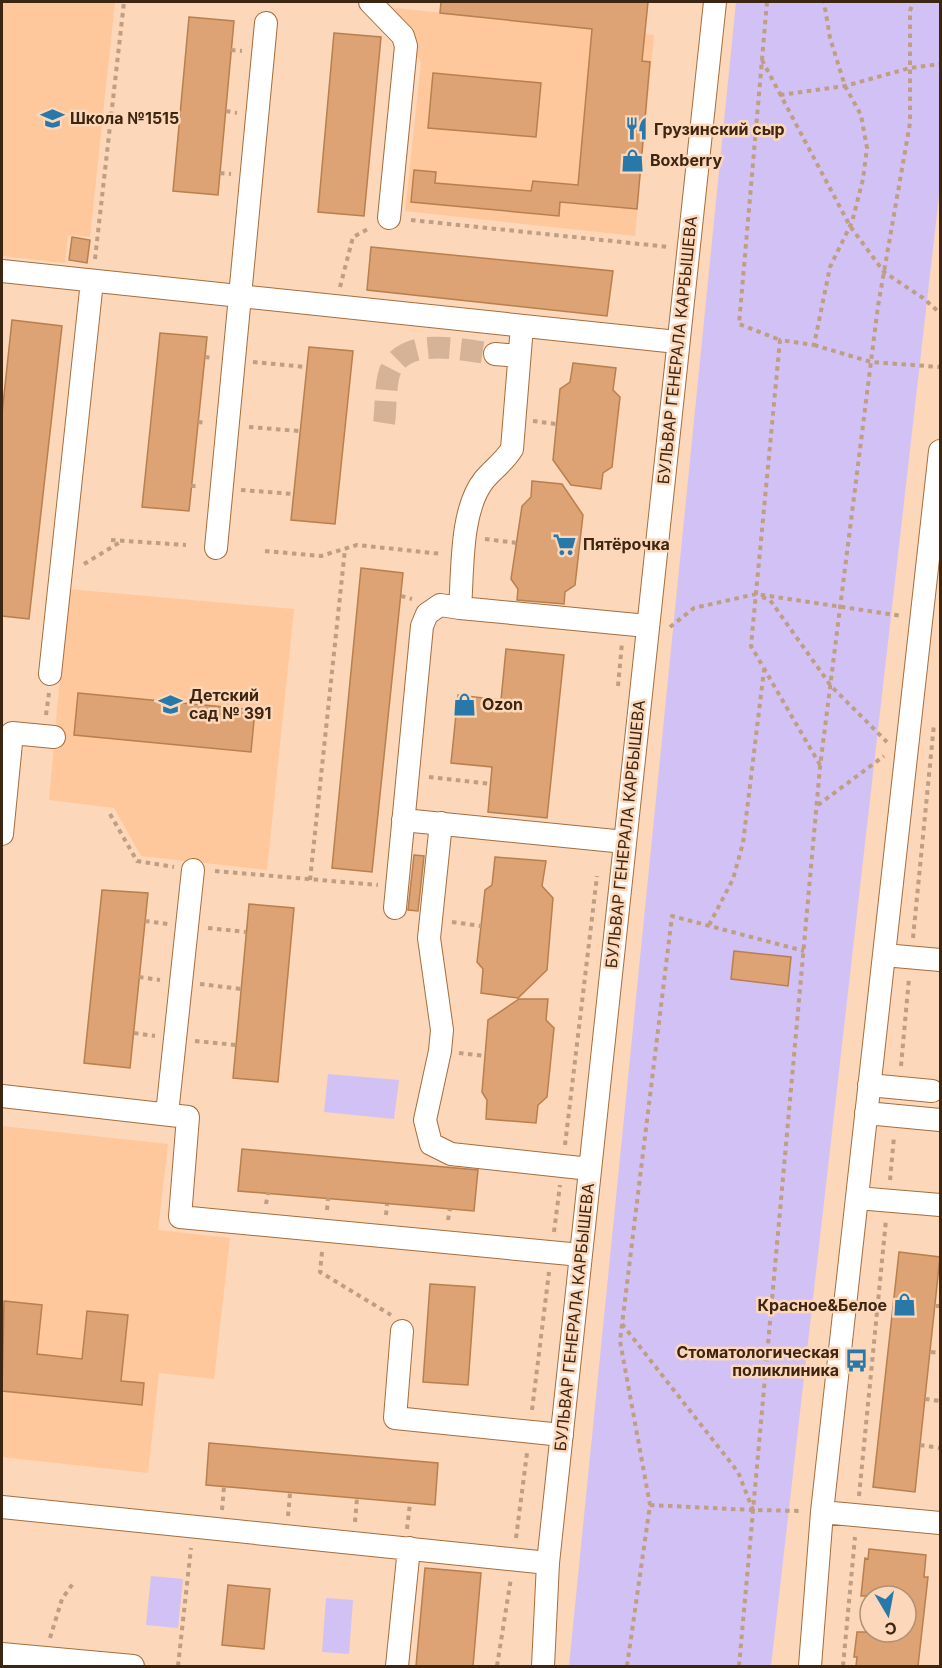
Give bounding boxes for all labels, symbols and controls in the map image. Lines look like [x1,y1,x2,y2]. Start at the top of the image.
school or university icon: Школа №1515 [39,105,65,131]
place label: Школа №1515 [70,108,179,128]
restaurant icon: Грузинский сыр [623,116,649,142]
place label: Грузинский сыр [654,119,785,139]
shop icon: Boxberry [619,147,645,173]
place label: Boxberry [650,150,722,170]
street label: БУЛЬВАР ГЕНЕРАЛА КАРБЫШЕВА [653,215,701,485]
supermarket icon: Пятёрочка [552,531,578,557]
place label: Пятёрочка [583,534,670,554]
place label: Детский сад № 391 [189,685,271,723]
school or university icon: Детский сад № 391 [158,691,184,717]
shop icon: Ozon [451,691,477,717]
place label: Ozon [482,694,523,714]
street label: БУЛЬВАР ГЕНЕРАЛА КАРБЫШЕВА [601,699,649,969]
street label: БУЛЬВАР ГЕНЕРАЛА КАРБЫШЕВА [550,1182,598,1452]
shop icon: Красное&Белое [892,1292,918,1318]
place label: Красное&Белое [758,1295,887,1315]
place label: Стоматологическая поликлиника [676,1342,839,1380]
bus stop icon: Стоматологическая поликлиника [844,1348,870,1374]
north arrow [858,1584,918,1644]
text: С [883,1618,898,1640]

